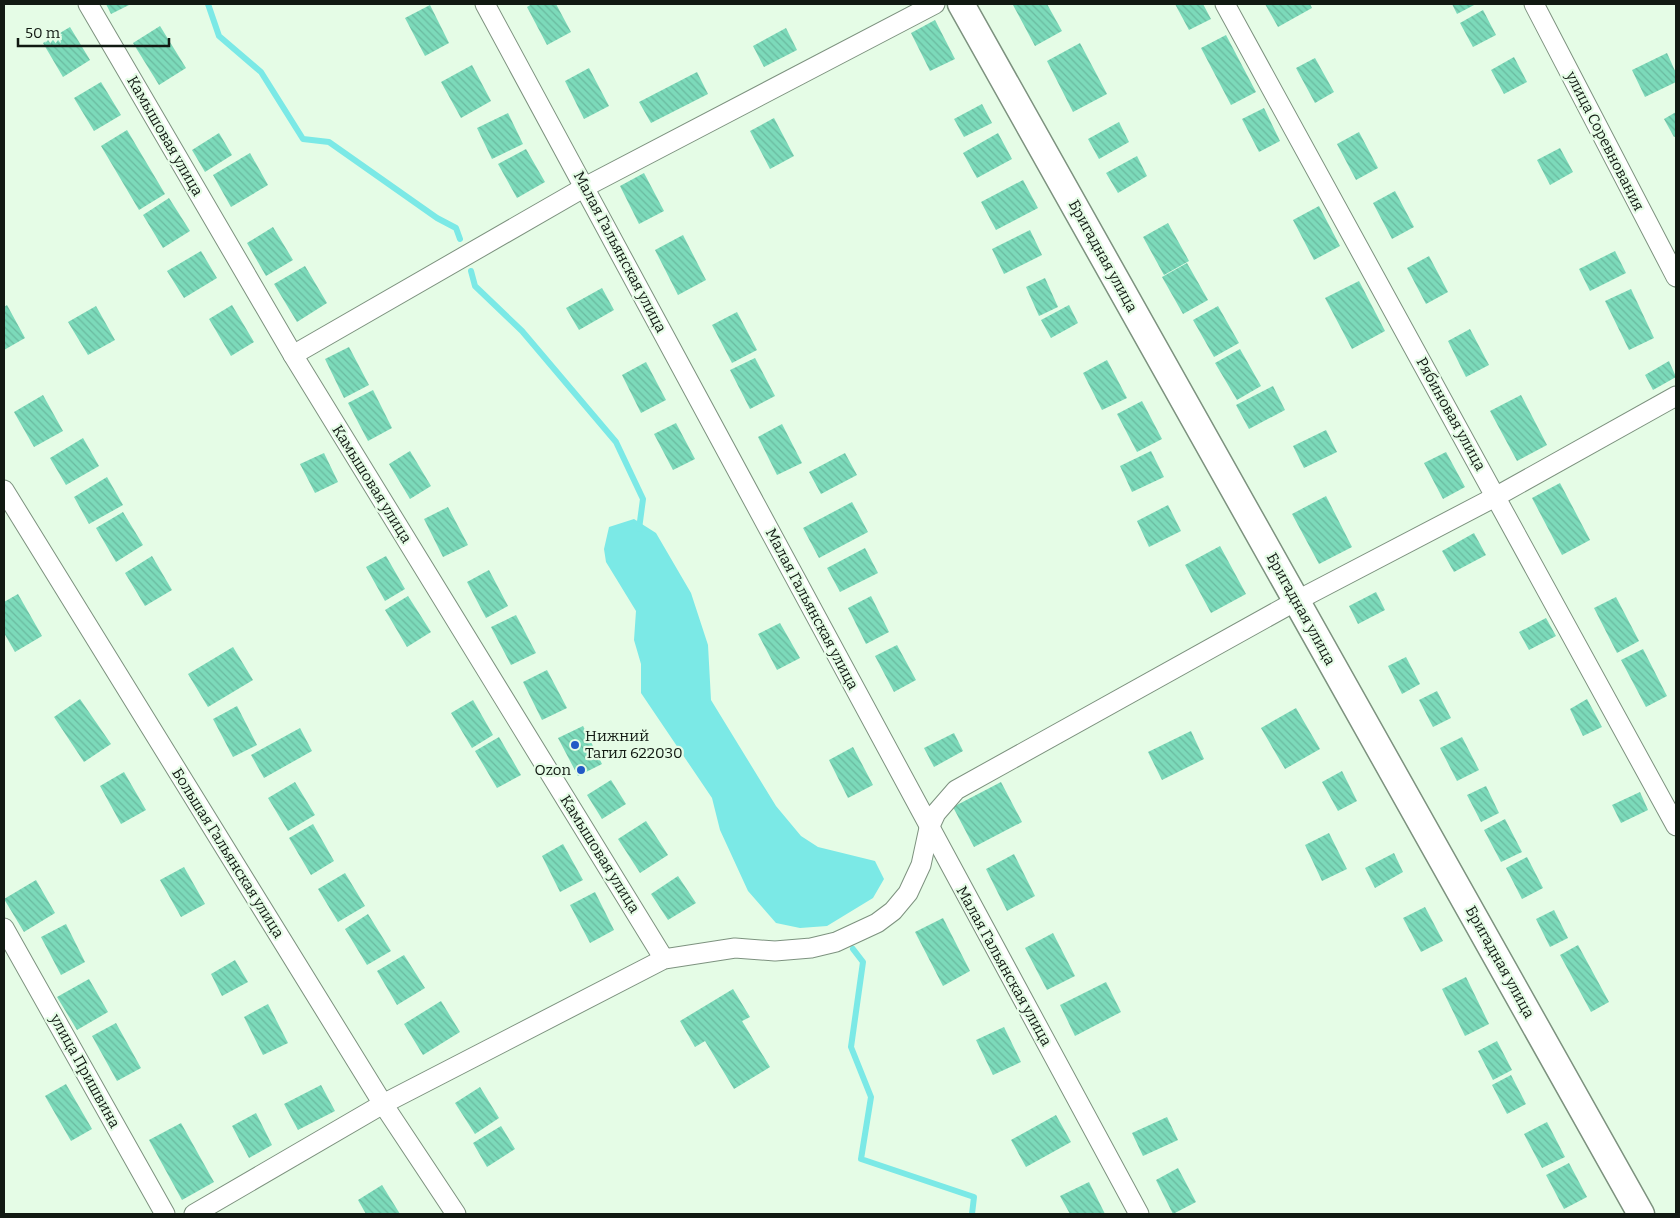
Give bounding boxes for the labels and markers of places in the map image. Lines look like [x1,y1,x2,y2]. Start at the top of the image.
place label: Нижний Тагил 622030 [585,727,683,762]
marker: Нижний Тагил 622030 [569,739,581,751]
place label: Ozon [534,761,571,779]
marker: Ozon [575,764,587,776]

